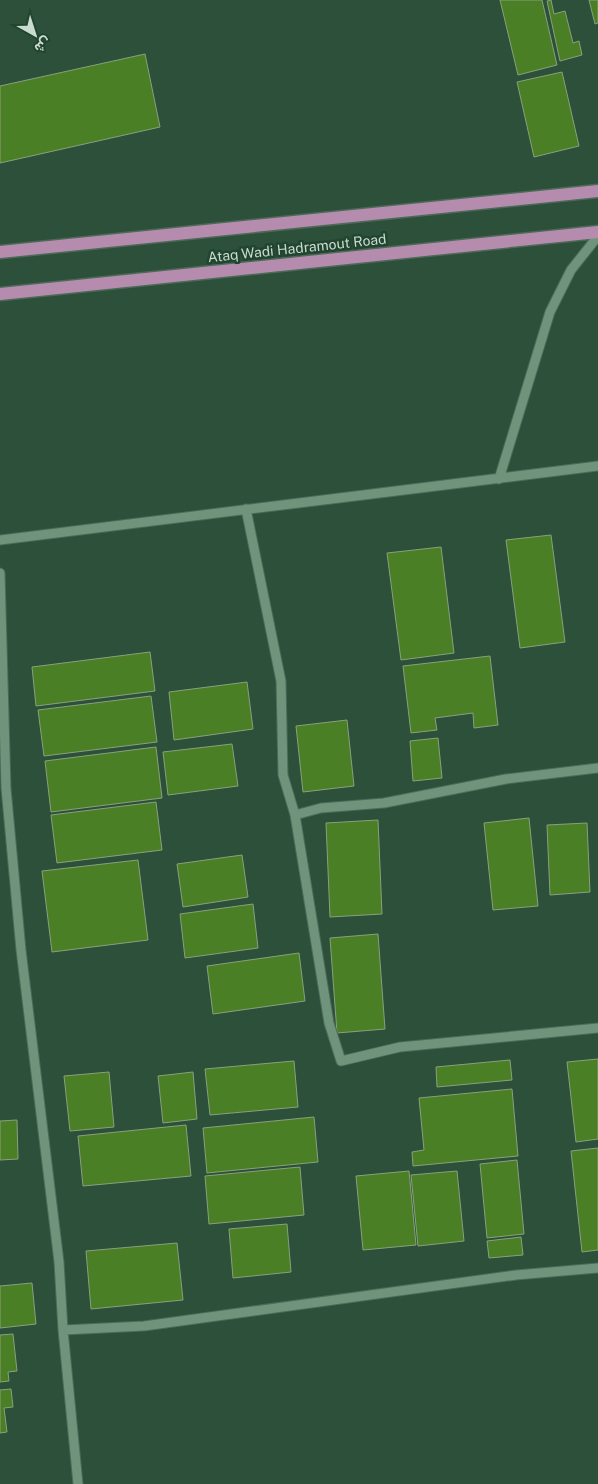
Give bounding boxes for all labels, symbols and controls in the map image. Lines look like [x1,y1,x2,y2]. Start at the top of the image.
north arrow [10,10,60,60]
text: ش [31,33,55,57]
street label: Ataq Wadi Hadramout Road [207,231,387,265]

